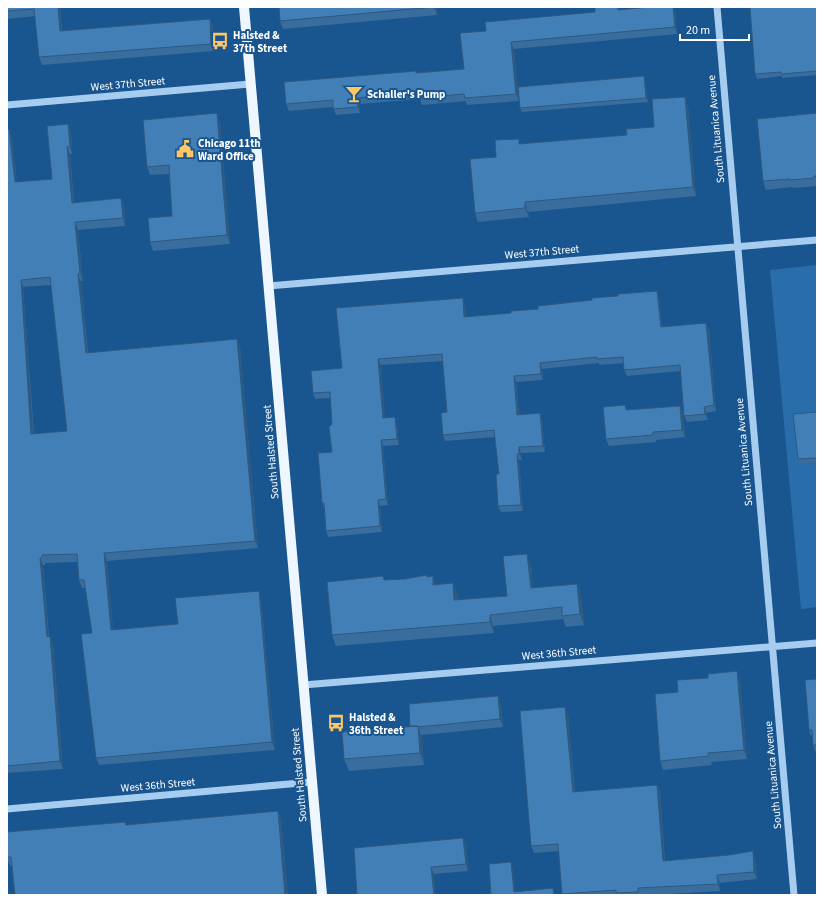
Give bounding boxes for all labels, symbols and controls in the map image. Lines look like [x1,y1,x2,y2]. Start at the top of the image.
scale bar [680,16,749,42]
text: 20 m [686,22,710,39]
place label: Halsted & 37th Street [233,28,288,56]
bus stop icon: Halsted & 37th Street [210,31,230,51]
street label: West 37th Street [90,73,166,95]
street label: South Lituanica Avenue [704,74,728,184]
bar icon: Schaller's Pump [344,84,364,104]
place label: Schaller's Pump [367,87,445,102]
place label: Chicago 11th Ward Office [198,136,261,164]
public building icon: Chicago 11th Ward Office [175,139,195,159]
street label: West 37th Street [504,241,580,263]
street label: South Lituanica Avenue [732,397,756,507]
street label: South Halsted Street [259,404,283,500]
street label: West 36th Street [521,642,597,664]
place label: Halsted & 36th Street [349,710,404,738]
bus stop icon: Halsted & 36th Street [326,713,346,733]
street label: South Lituanica Avenue [761,720,785,830]
street label: South Halsted Street [287,727,311,823]
street label: West 36th Street [120,774,196,796]

